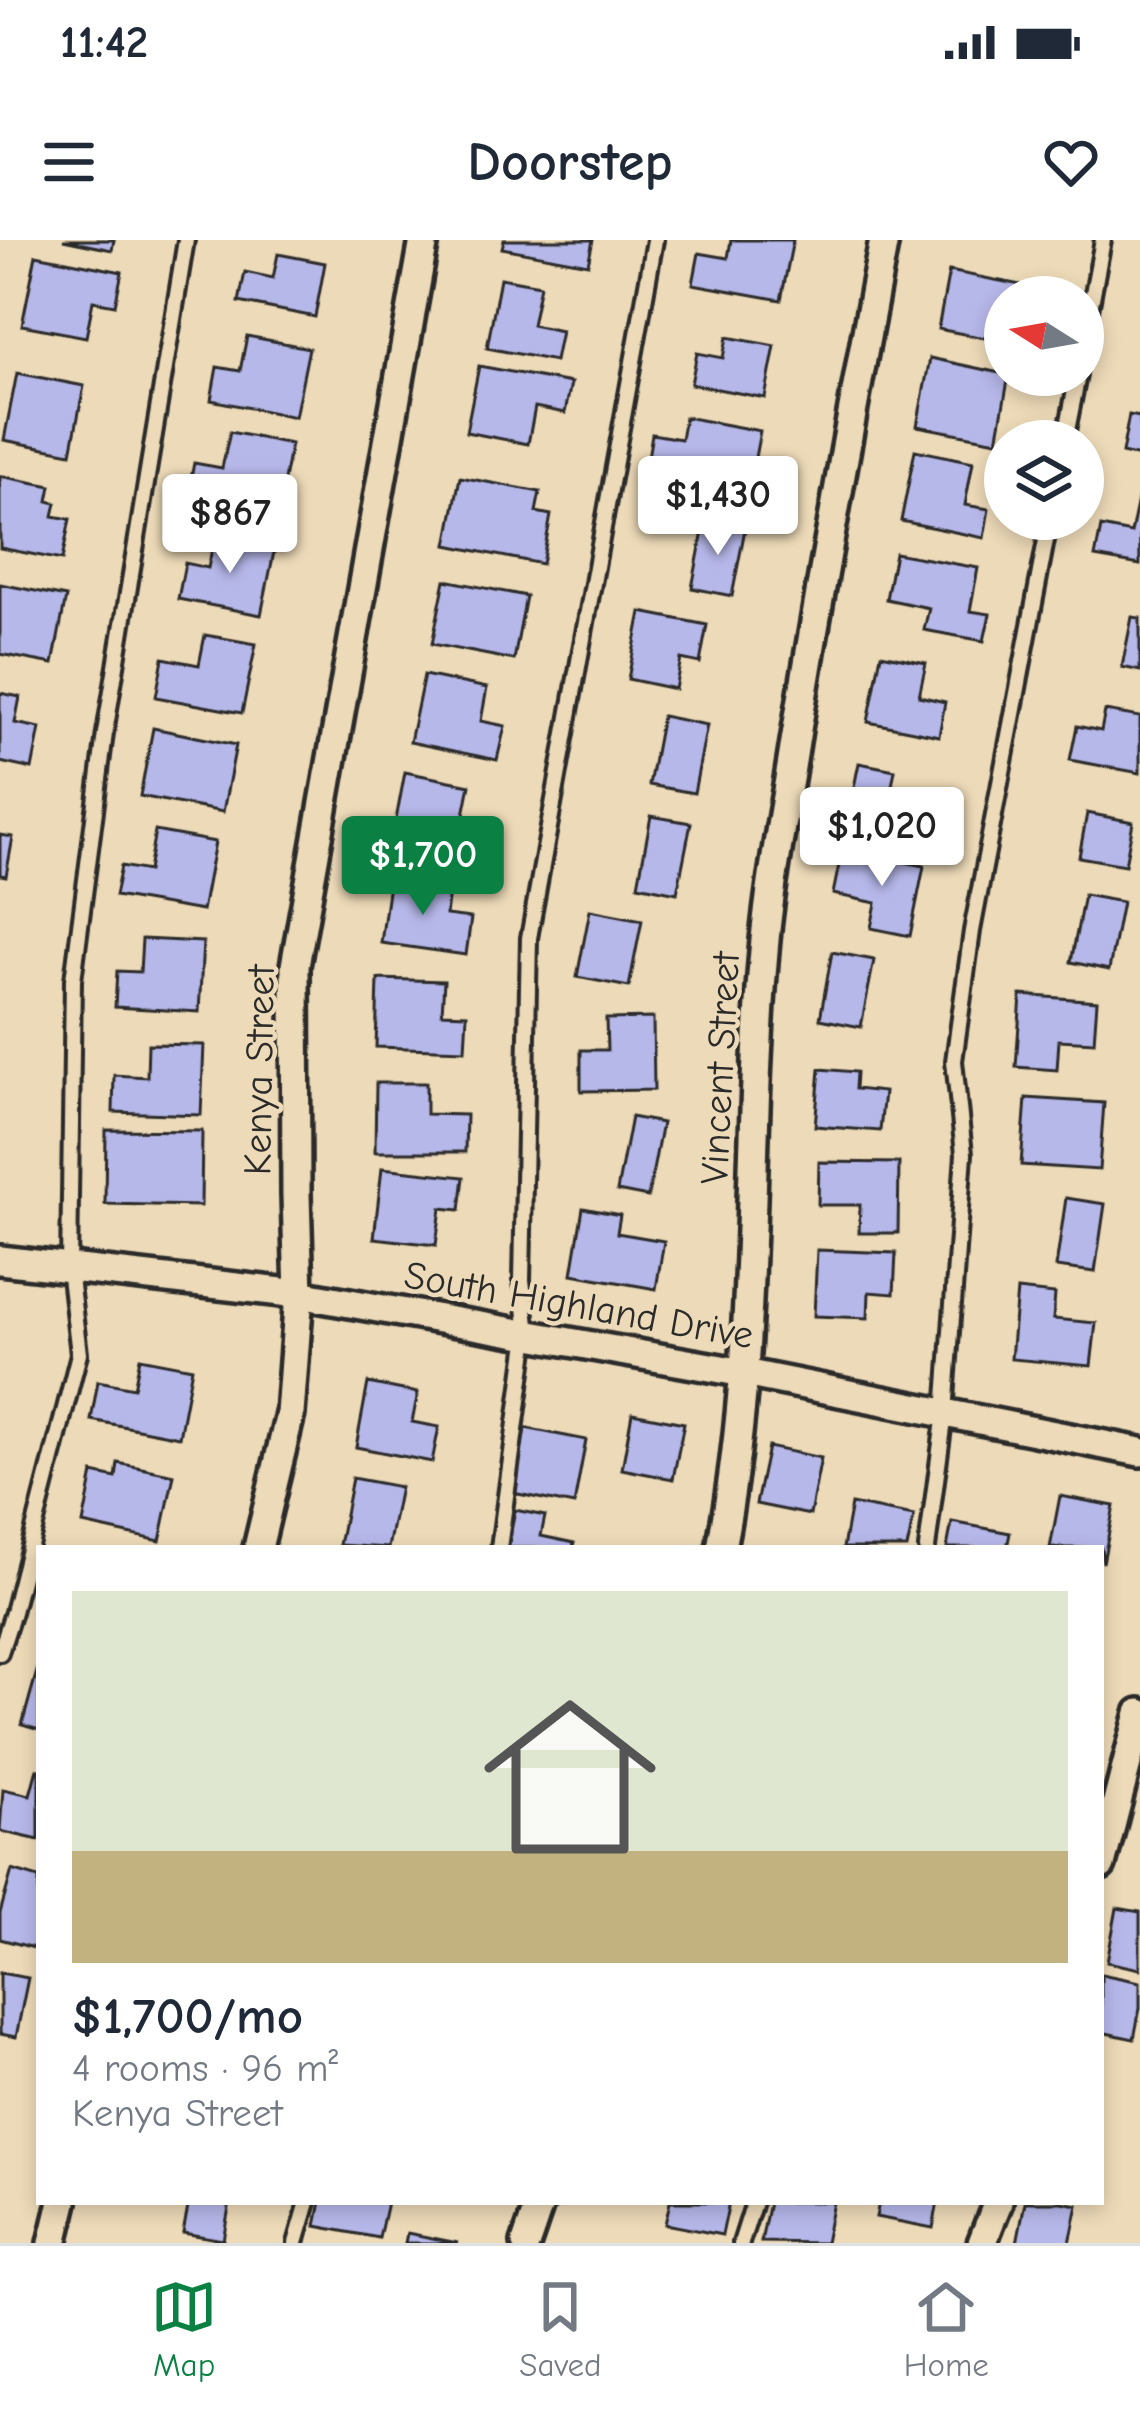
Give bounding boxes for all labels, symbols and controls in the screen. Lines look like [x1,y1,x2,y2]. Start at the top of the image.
text: 11:42 [60,16,148,68]
icon: menu [36,129,102,195]
icon: heart [1038,129,1104,195]
text: Doorstep [467,131,673,194]
north arrow [984,276,1104,396]
map controls [984,276,1104,540]
button: layers [984,420,1104,540]
pin: $1,430 [620,456,816,558]
text: $1,430 [665,472,771,517]
pin: $867 [159,474,301,576]
text: $867 [189,490,271,535]
pin: $1,020 [784,787,980,889]
text: $1,020 [827,803,937,848]
pin: $1,700 [325,816,521,918]
text: $1,700 [369,832,477,877]
street label: Vincent Street [692,949,749,1186]
street label: Kenya Street [235,963,284,1176]
street label: South Highland Drive [401,1253,757,1358]
icon: home [462,1669,678,1885]
text: $1,700/mo [72,1987,303,2046]
text: 4 rooms · 96 m² [72,2046,338,2091]
text: Kenya Street [72,2091,283,2136]
tab: Map [151,2274,217,2384]
tab: Saved [519,2274,602,2384]
tab: Home [904,2274,989,2384]

